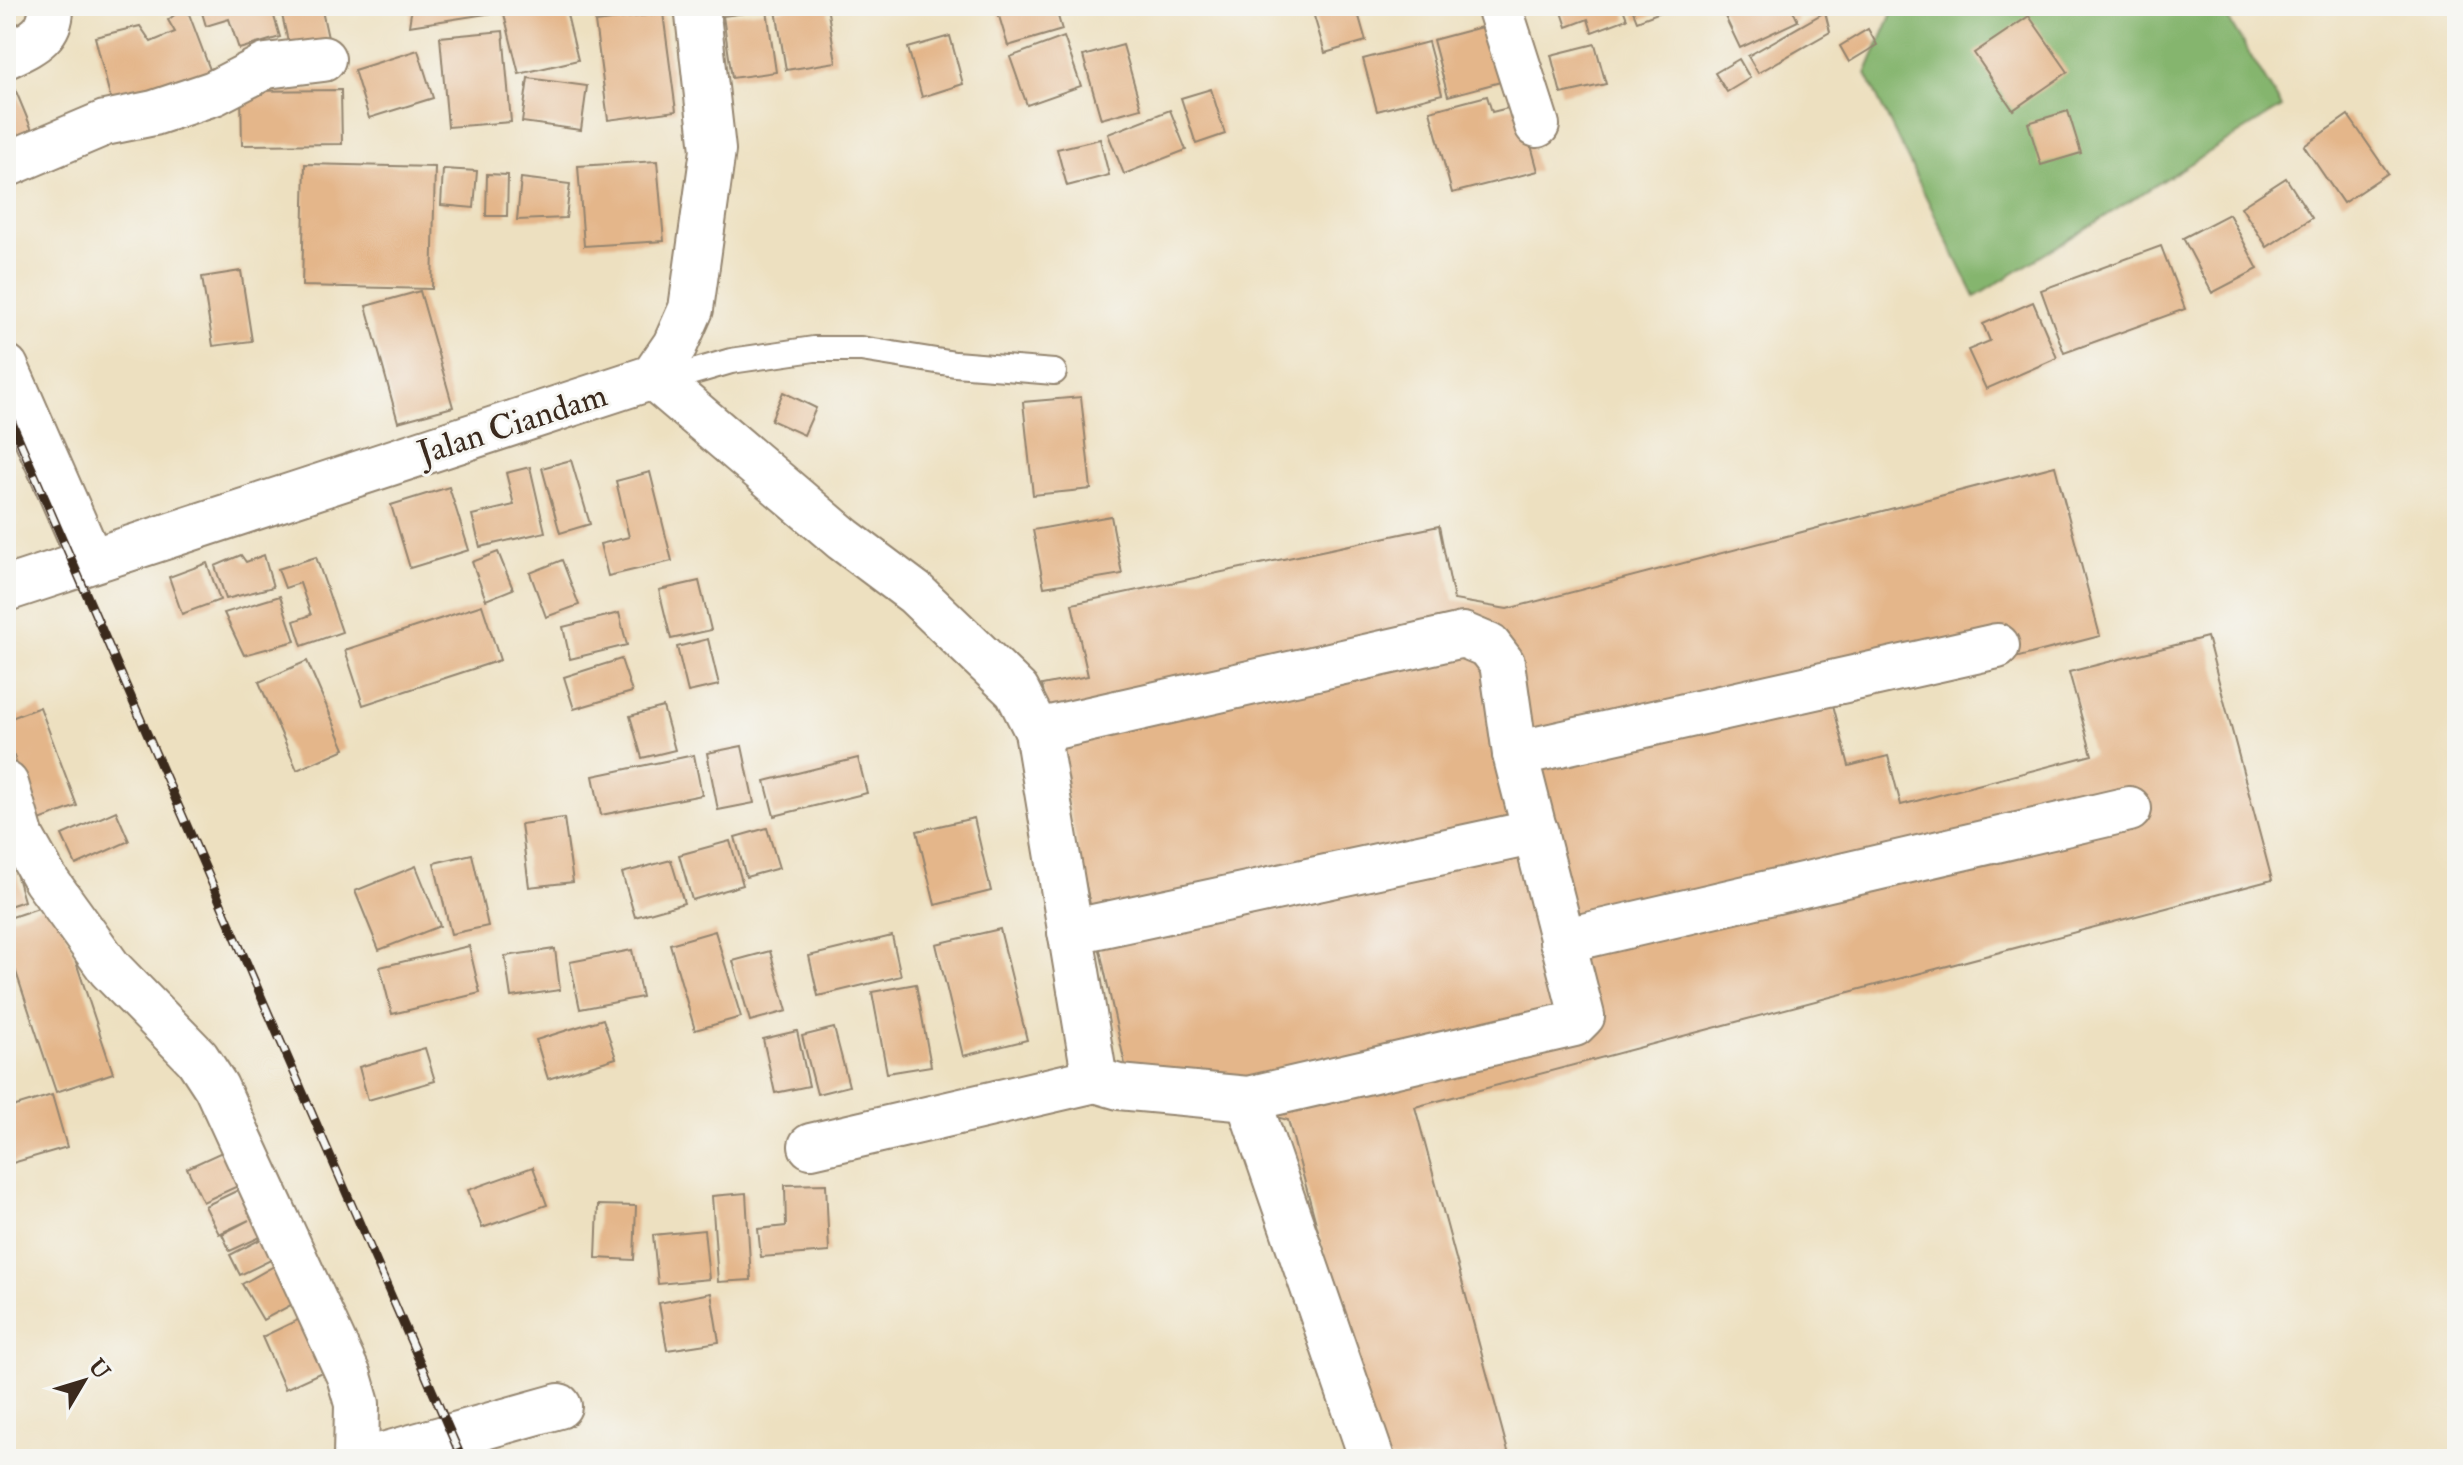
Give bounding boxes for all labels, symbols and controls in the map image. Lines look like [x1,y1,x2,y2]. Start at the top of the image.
street label: Jalan Ciandam [411,374,613,476]
north arrow [44,1341,124,1421]
text: U [82,1353,116,1386]

